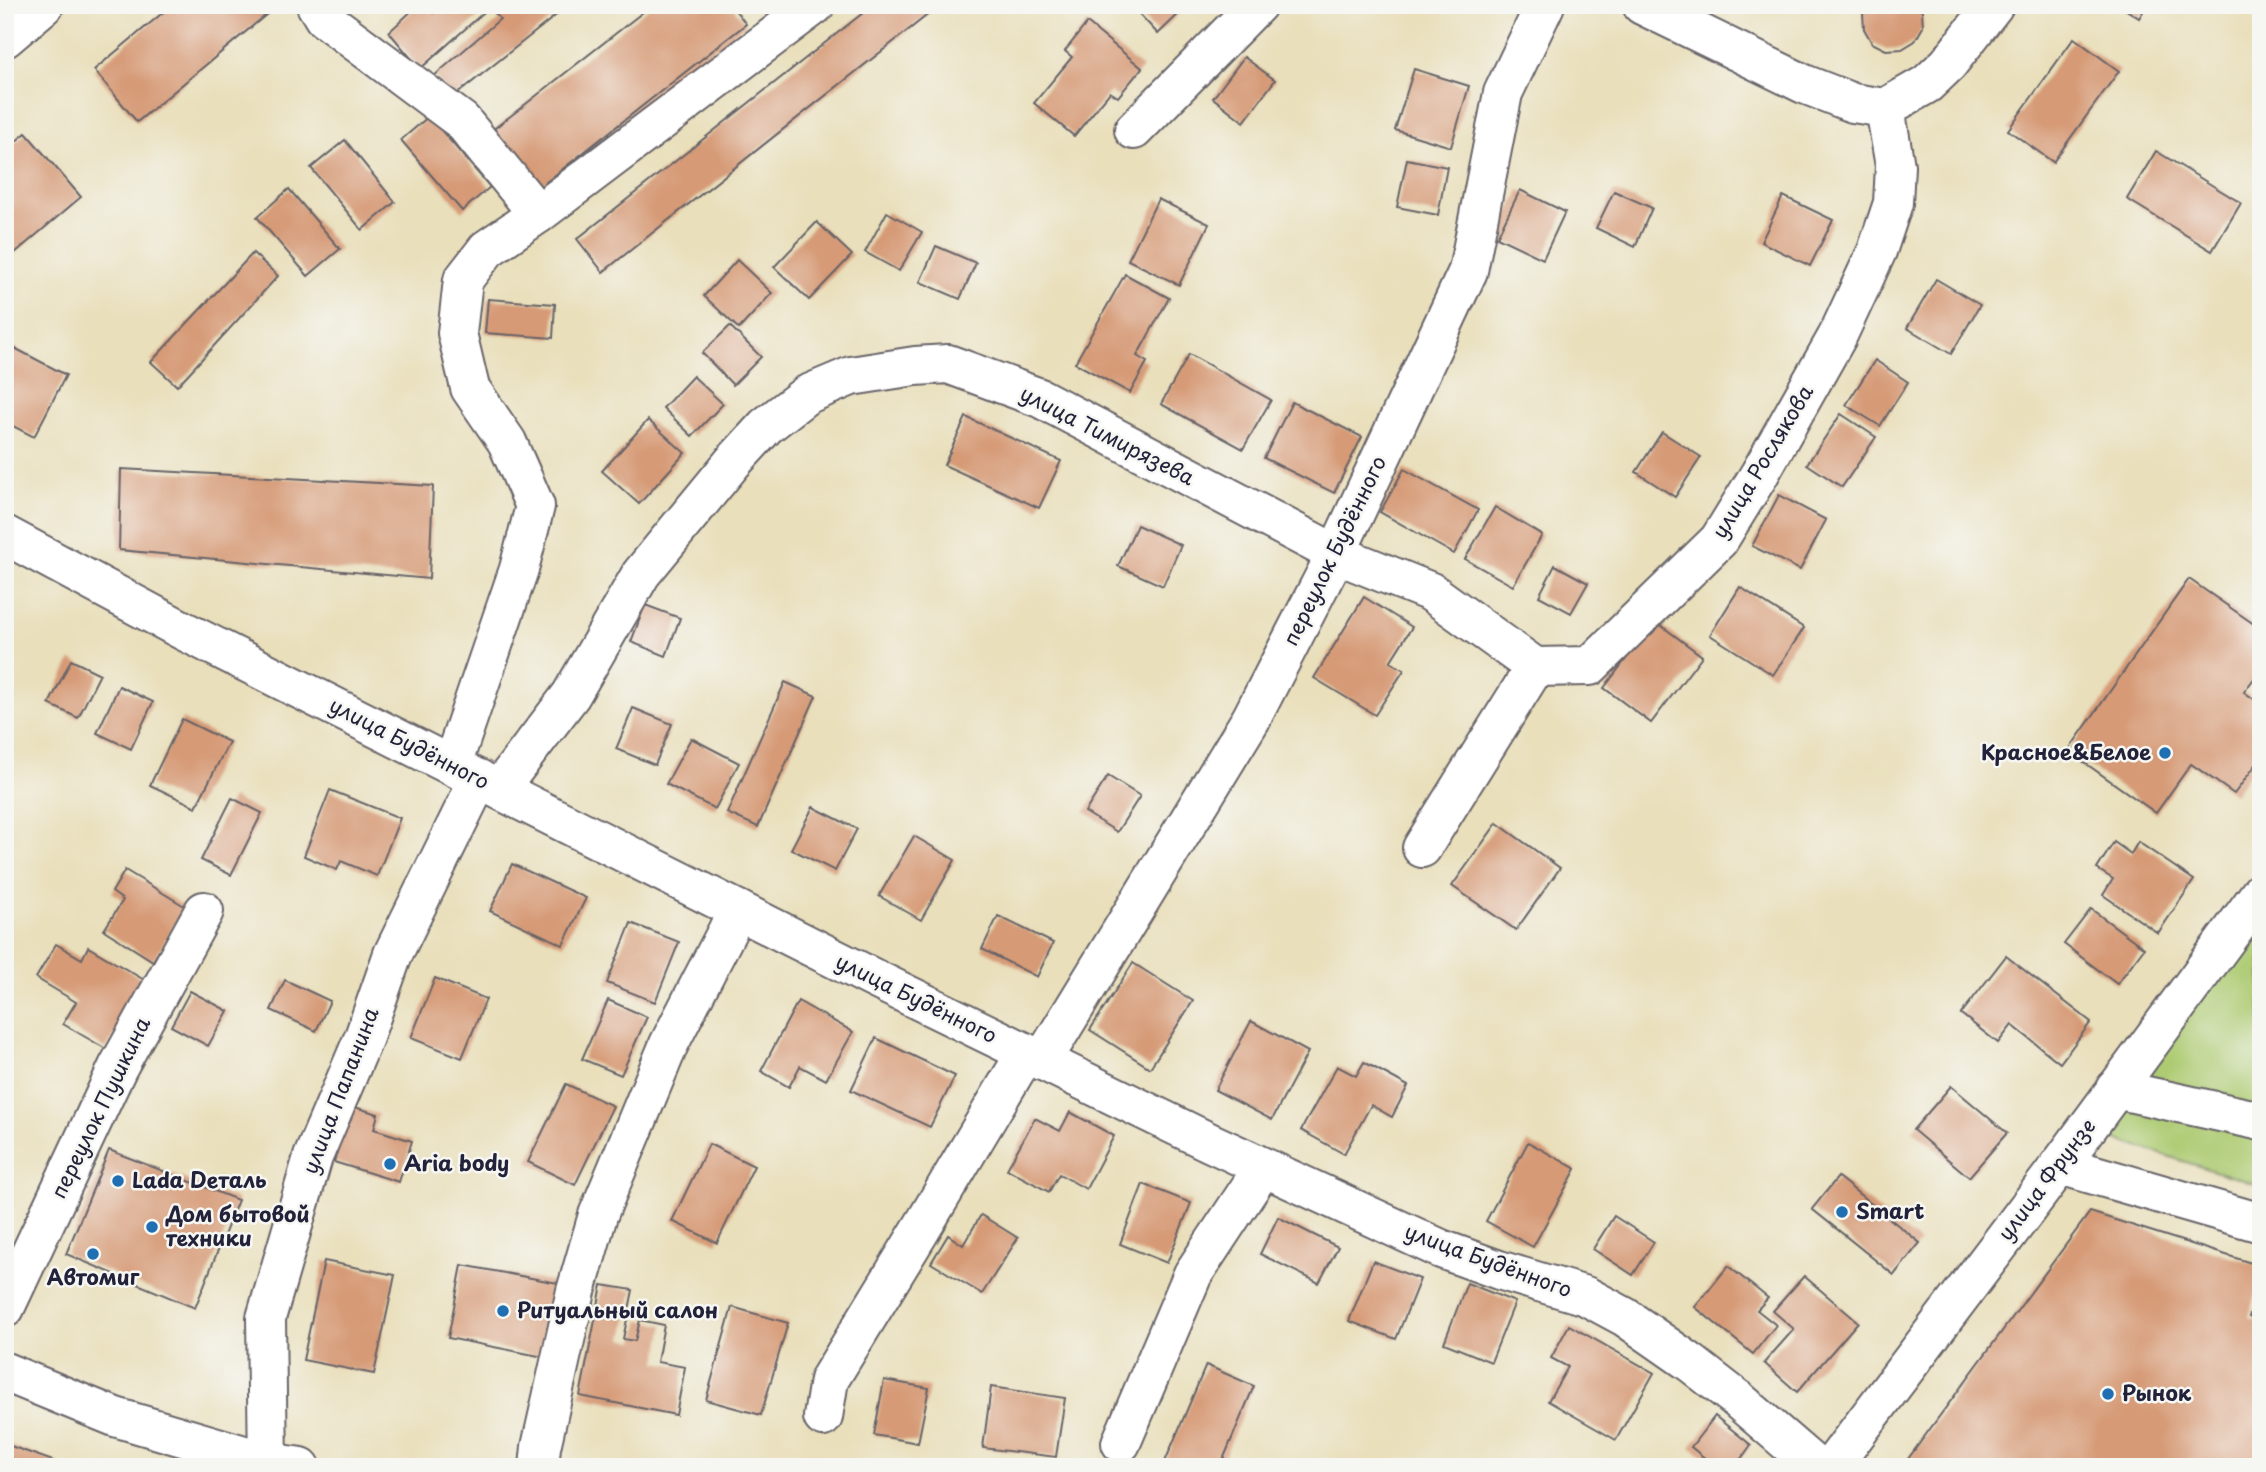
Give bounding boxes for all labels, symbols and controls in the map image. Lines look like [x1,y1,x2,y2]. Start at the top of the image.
street label: улица Тимирязева [1015,376,1201,492]
street label: улица Рослякова [1703,378,1820,544]
street label: переулок Будённого [1273,450,1393,651]
street label: улица Будённого [324,688,496,796]
place label: Красное&Белое [1981,735,2151,767]
marker: Красное&Белое [2157,745,2173,761]
street label: улица Будённого [831,944,1003,1050]
street label: улица Папанина [293,1002,386,1178]
street label: переулок Пушкина [41,1010,157,1203]
street label: улица Фрунзе [1989,1111,2102,1247]
place label: Aria body [404,1146,509,1178]
marker: Aria body [382,1156,398,1172]
place label: Lada Dеталь [132,1163,267,1195]
marker: Lada Dеталь [110,1173,126,1189]
place label: Smart [1856,1194,1924,1226]
place label: Дом бытовой техники [165,1197,310,1253]
marker: Smart [1834,1204,1850,1220]
street label: улица Будённого [1400,1214,1577,1304]
marker: Дом бытовой техники [144,1219,160,1235]
marker: Автомиг [85,1246,101,1262]
place label: Автомиг [47,1260,139,1292]
place label: Ритуальный салон [517,1293,718,1325]
marker: Ритуальный салон [495,1303,511,1319]
place label: Рынок [2122,1376,2192,1408]
marker: Рынок [2100,1386,2116,1402]

